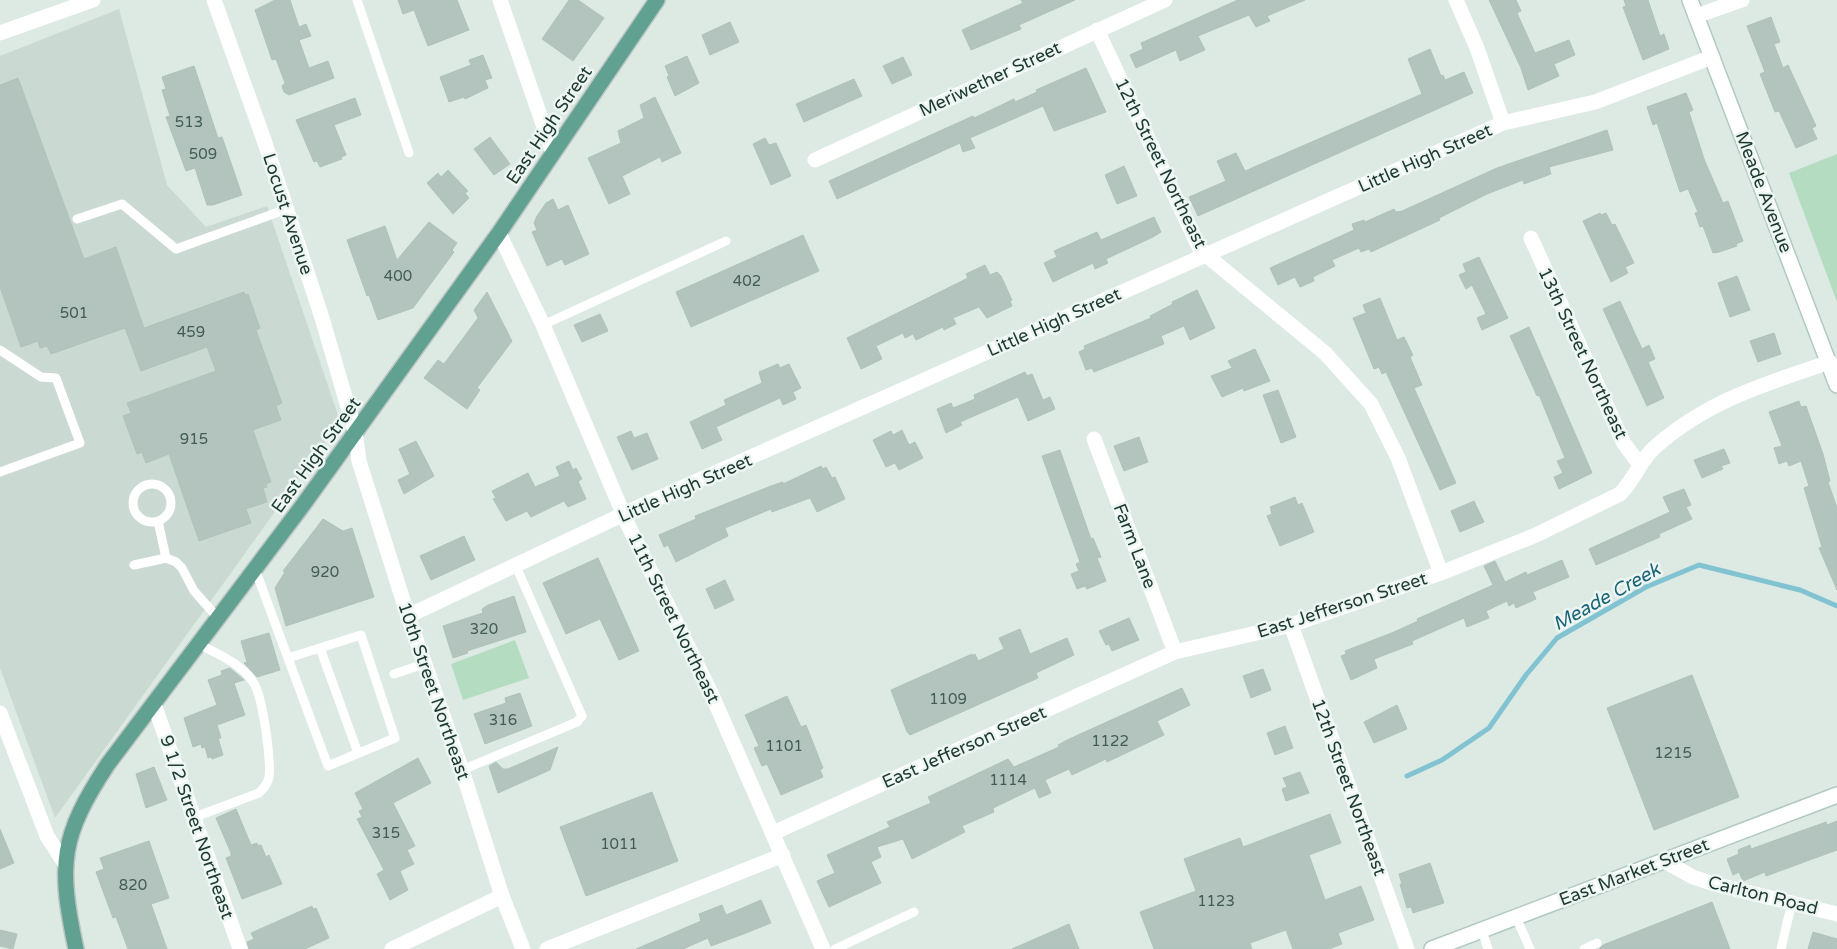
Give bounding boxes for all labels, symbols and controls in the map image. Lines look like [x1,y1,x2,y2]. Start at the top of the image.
street label: Meriwether Street [916,36,1065,122]
street label: East High Street [501,62,597,188]
street label: 12th Street Northeast [1110,74,1212,252]
house number: 513 [175,113,203,131]
street label: Little High Street [1355,119,1495,197]
street label: Meade Avenue [1731,128,1797,256]
house number: 509 [189,145,217,163]
street label: Locust Avenue [258,150,318,278]
street label: 13th Street Northeast [1534,264,1633,442]
house number: 400 [384,267,412,285]
house number: 402 [733,272,761,290]
street label: Little High Street [984,283,1124,361]
house number: 501 [60,304,88,322]
house number: 459 [177,323,205,341]
street label: East High Street [267,393,366,517]
house number: 915 [180,430,208,448]
street label: Little High Street [615,449,755,527]
street label: Farm Lane [1109,500,1161,592]
street label: 11th Street Northeast [623,529,725,707]
water label: Meade Creek [1549,558,1665,635]
house number: 920 [311,563,339,581]
street label: East Jefferson Street [1254,567,1430,643]
street label: 10th Street Northeast [393,599,475,783]
house number: 320 [470,620,498,638]
house number: 1109 [929,690,967,708]
street label: 12th Street Northeast [1307,695,1391,879]
street label: East Jefferson Street [879,701,1050,793]
house number: 316 [489,711,517,729]
street label: 9 1/2 Street Northeast [155,732,239,922]
house number: 1122 [1091,732,1129,750]
house number: 1101 [765,737,803,755]
house number: 1215 [1654,744,1692,762]
house number: 1114 [989,771,1027,789]
house number: 315 [372,824,400,842]
street label: East Market Street [1556,833,1712,911]
house number: 1011 [600,835,638,853]
street label: Carlton Road [1706,871,1820,919]
house number: 820 [119,876,147,894]
house number: 1123 [1197,892,1235,910]

